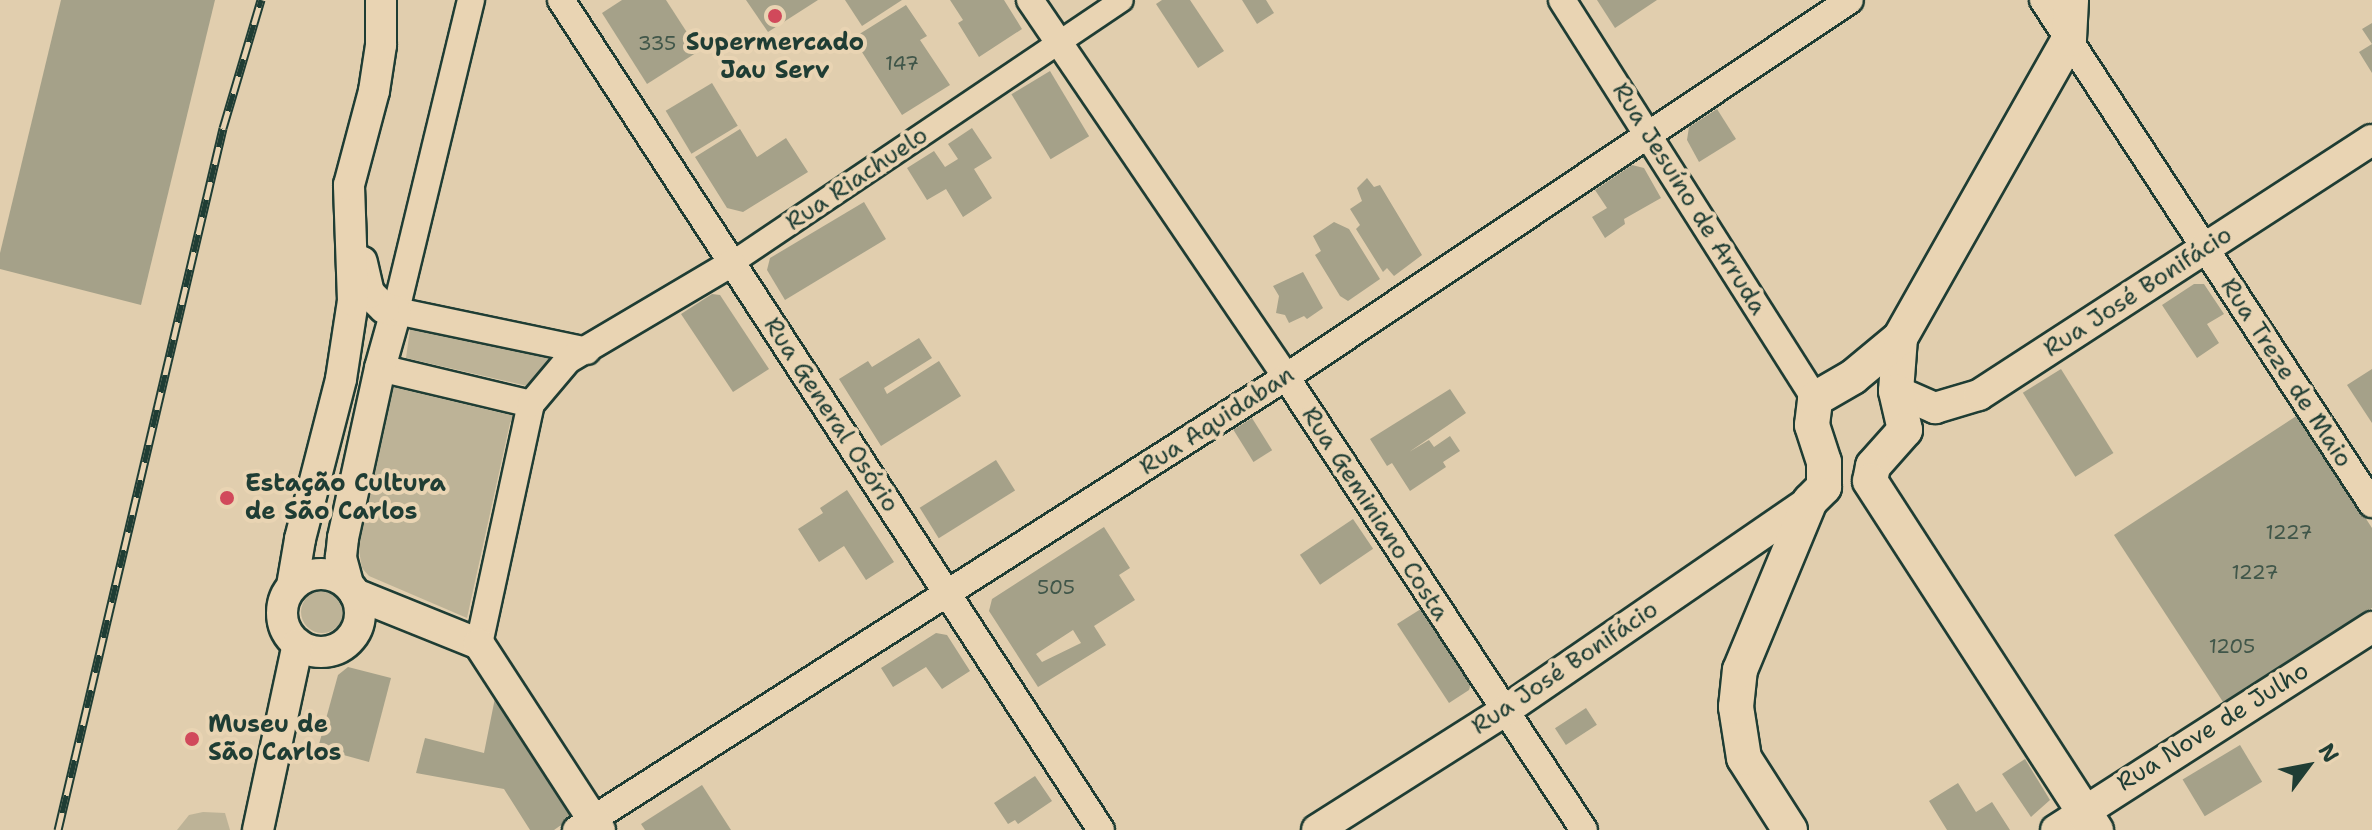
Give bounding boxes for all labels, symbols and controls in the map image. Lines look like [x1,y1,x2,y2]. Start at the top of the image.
marker: Supermercado Jau Serv [766,7,784,25]
place label: Supermercado Jau Serv [686,29,864,85]
house number: 335 [638,31,676,55]
house number: 147 [885,51,919,75]
street label: Rua Jesuíno de Arruda [1606,78,1772,320]
street label: Rua Riachuelo [781,121,933,237]
street label: Rua José Bonifácio [2038,220,2238,364]
street label: Rua Treze de Maio [2214,273,2358,473]
street label: Rua General Osório [757,312,905,518]
street label: Rua Aquidaban [1134,360,1300,482]
street label: Rua Geminiano Costa [1295,402,1455,626]
place label: Estação Cultura de São Carlos [245,470,446,526]
marker: Estação Cultura de São Carlos [216,487,238,509]
house number: 1227 [2266,520,2312,544]
house number: 1227 [2232,560,2278,584]
house number: 505 [1037,575,1075,599]
street label: Rua José Bonifácio [1466,595,1664,741]
house number: 1205 [2209,634,2255,658]
street label: Rua Nove de Julho [2112,656,2314,798]
place label: Museu de São Carlos [208,711,341,767]
north arrow [2268,726,2348,806]
marker: Museu de São Carlos [183,730,201,748]
text: N [2312,738,2346,768]

